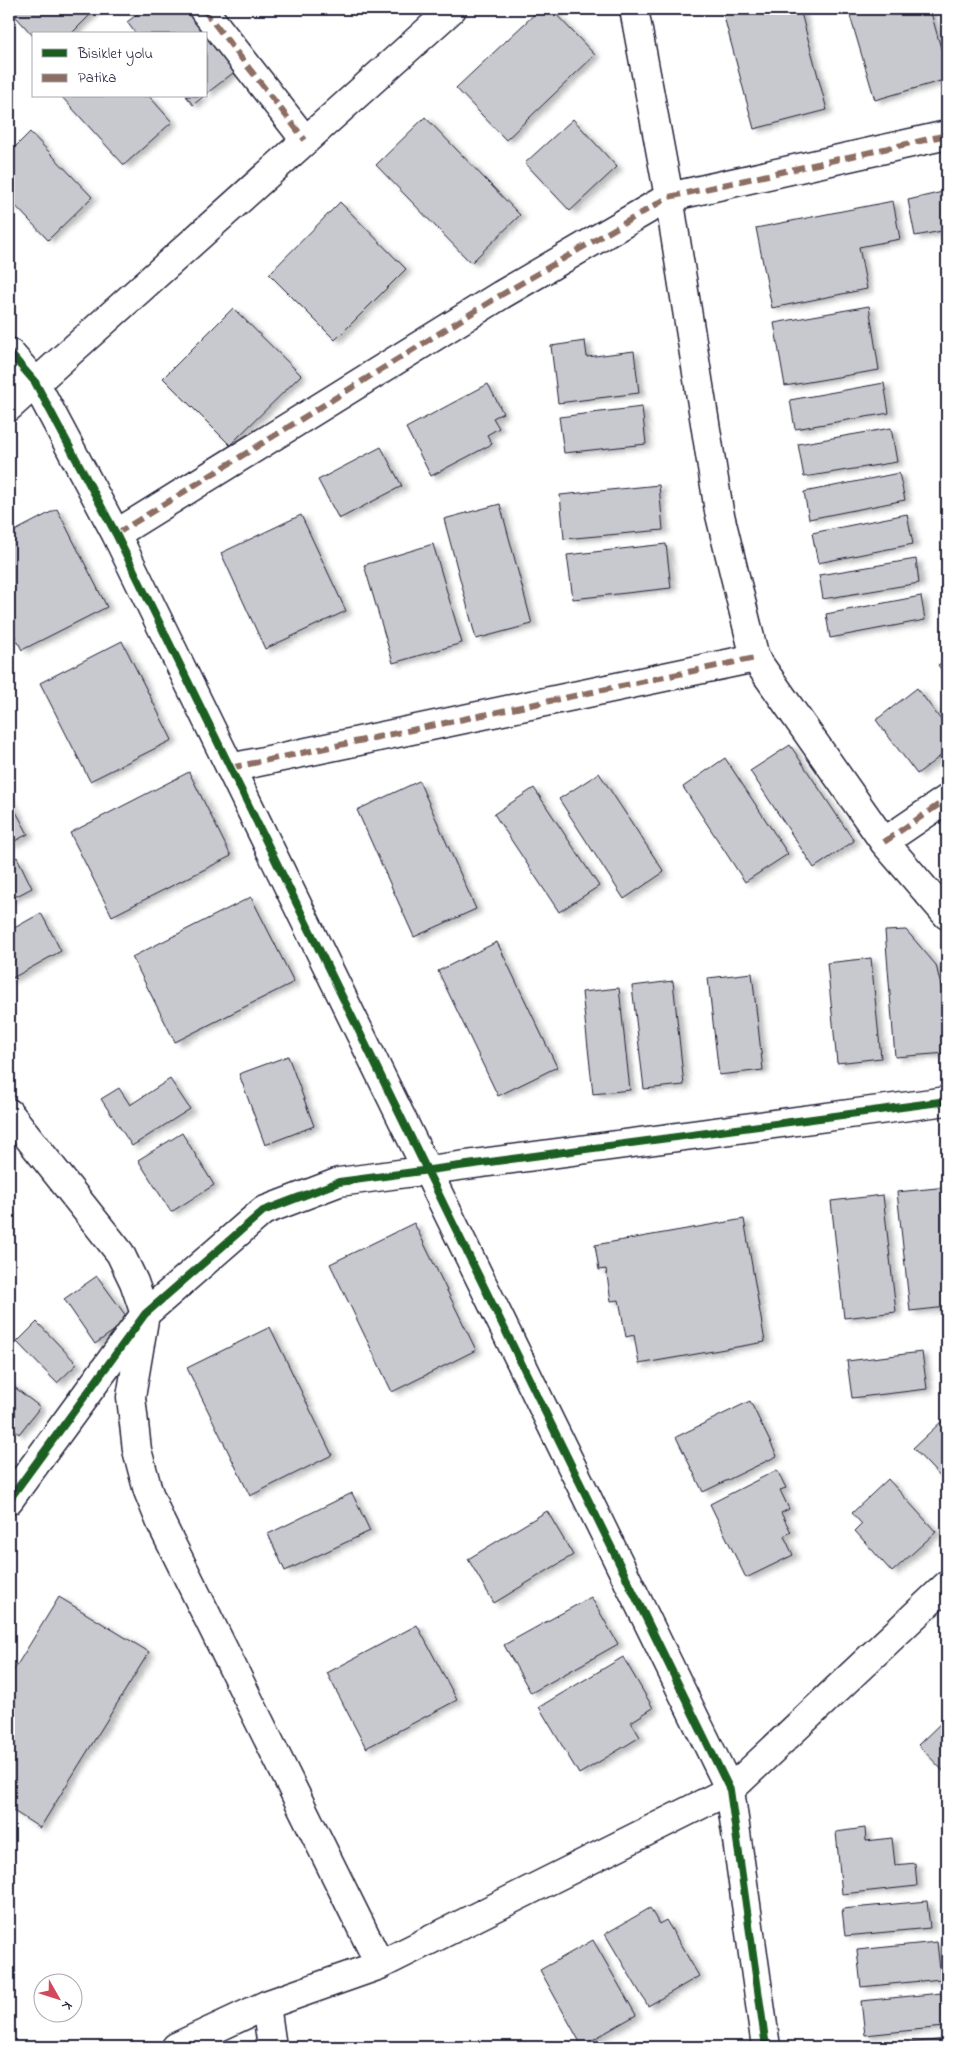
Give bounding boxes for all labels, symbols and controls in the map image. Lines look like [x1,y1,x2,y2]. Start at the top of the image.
legend [32,32,208,98]
text: Bisiklet yolu [77,43,153,66]
text: Patika [78,67,116,89]
north arrow [32,1974,82,2024]
text: K [56,1996,77,2015]

